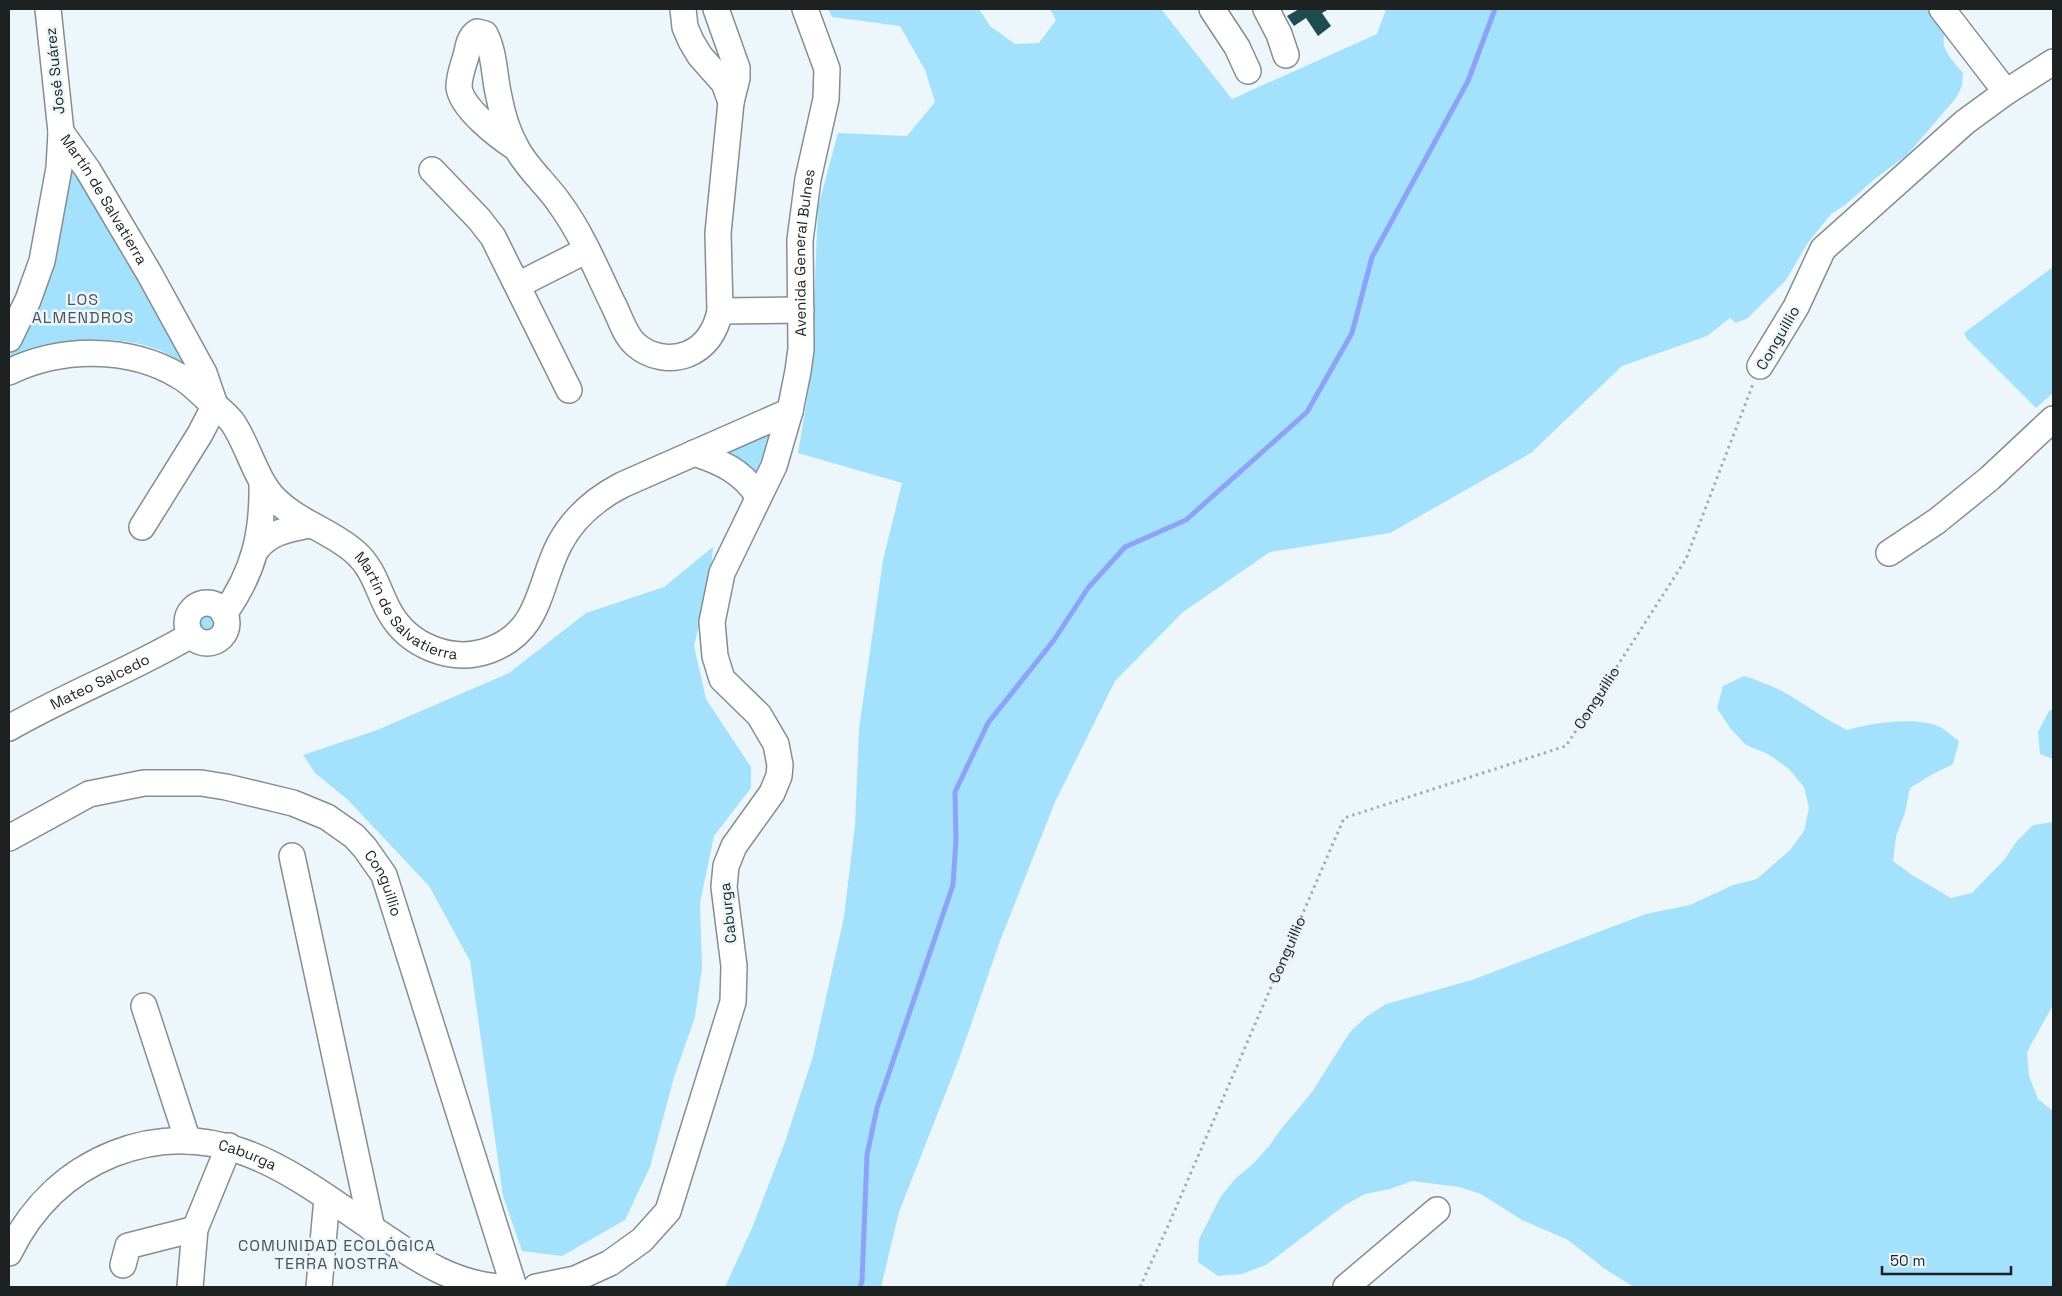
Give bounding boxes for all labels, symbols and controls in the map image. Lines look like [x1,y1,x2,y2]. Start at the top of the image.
street label: José Suárez [40,27,69,115]
street label: Martín de Salvatierra [57,130,152,268]
street label: Avenida General Bulnes [790,167,819,337]
district label: LOS ALMENDROS [32,289,134,328]
street label: Conguillio [1752,302,1804,373]
street label: Martín de Salvatierra [351,547,459,664]
street label: Mateo Salcedo [47,649,153,713]
street label: Conguillio [1569,663,1624,733]
street label: Conguillio [360,846,406,919]
street label: Caburga [715,881,740,944]
street label: Conguillio [1264,913,1309,986]
street label: Caburga [216,1135,280,1174]
district label: COMUNIDAD ECOLÓGICA TERRA NOSTRA [238,1235,436,1274]
scale bar [1882,1244,2011,1276]
text: 50 m [1890,1251,1925,1270]

